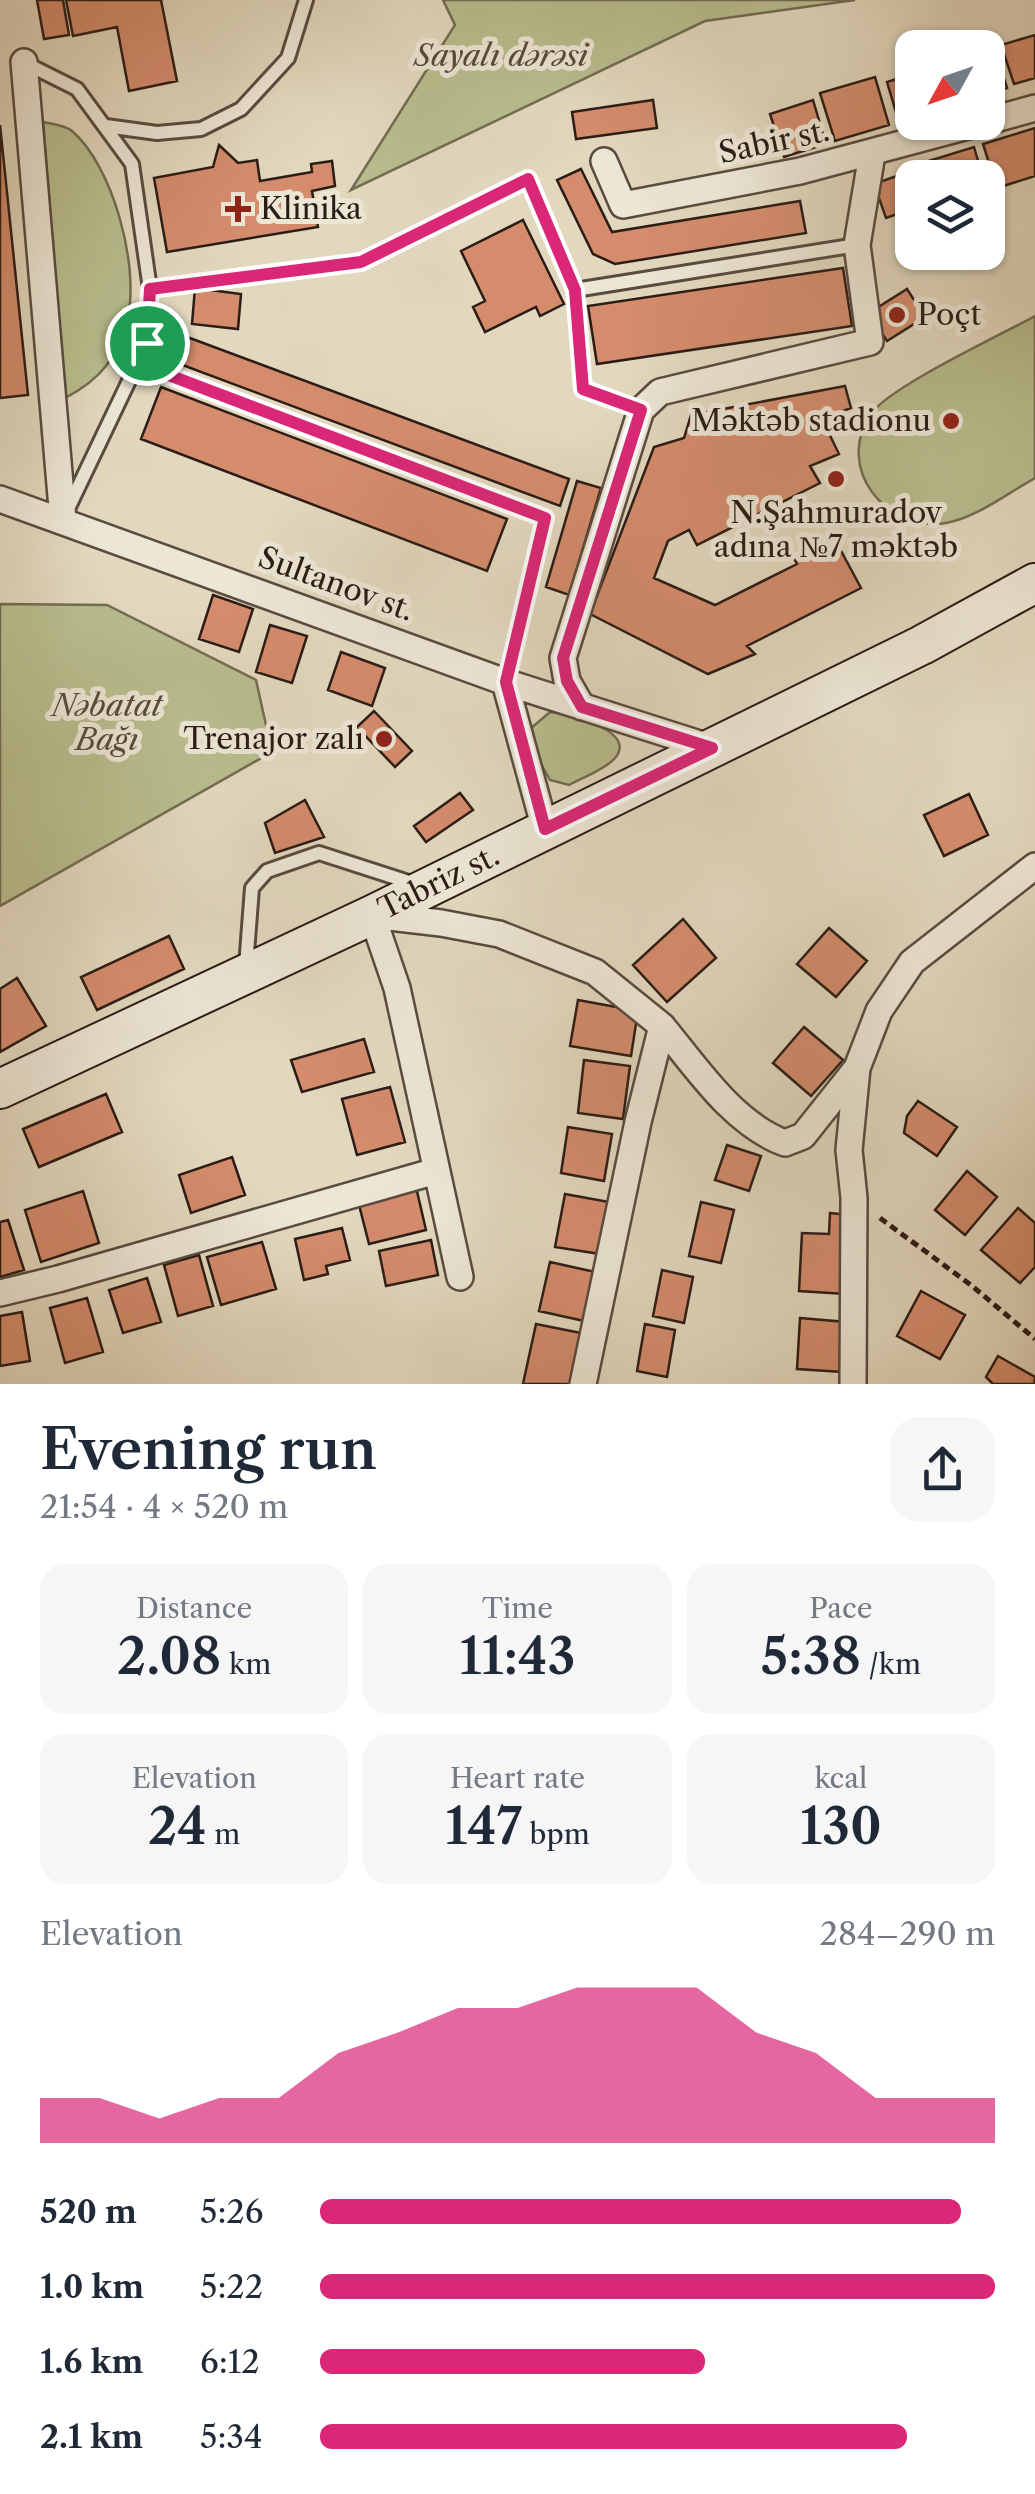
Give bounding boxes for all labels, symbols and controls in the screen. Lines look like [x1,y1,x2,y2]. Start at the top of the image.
north arrow [895,30,1005,140]
map controls [895,30,1005,270]
park label: Sayalı dərəsi [412,37,589,74]
street label: Sabir st. [715,112,833,171]
button: layers [895,160,1005,270]
place label: Klinika [260,190,362,227]
marker: Klinika [225,196,251,222]
place label: Poçt [917,296,981,333]
pin [105,301,190,386]
marker: Poçt [886,304,908,326]
icon: arrive [120,316,175,371]
place label: Məktəb stadionu [691,402,931,439]
marker: Məktəb stadionu [940,410,962,432]
marker: N.Şahmuradov adına №7 məktəb [825,468,847,490]
place label: N.Şahmuradov adına №7 məktəb [714,494,958,565]
street label: Sultanov st. [253,538,419,629]
park label: Nəbatat Bağı [50,687,164,758]
place label: Trenajor zalı [183,720,364,757]
marker: Trenajor zalı [373,728,395,750]
street label: Tabriz st. [372,837,505,927]
text: Evening run [40,1416,377,1483]
button: share [890,1417,995,1522]
text: 21:54 · 4 × 520 m [40,1487,288,1526]
text: Distance [136,1591,252,1625]
text: Time [482,1591,553,1625]
text: Pace [809,1591,872,1625]
text: 2.08 [117,1625,222,1687]
text: 11:43 [460,1625,575,1687]
text: 5:38 [761,1625,861,1687]
text: km [222,1647,271,1681]
text: /km [861,1647,921,1681]
text: Elevation [132,1761,257,1795]
text: Heart rate [450,1761,585,1795]
text: kcal [814,1761,867,1795]
text: 24 [148,1795,207,1857]
text: 147 [445,1795,522,1857]
text: 130 [800,1795,882,1857]
text: m [207,1817,240,1851]
text: bpm [522,1817,590,1851]
text: Elevation [40,1914,183,1953]
text: 284–290 m [820,1914,995,1953]
text: 520 m [40,2192,137,2231]
text: 5:26 [200,2192,264,2231]
text: 1.0 km [40,2267,144,2306]
text: 5:22 [200,2267,263,2306]
text: 1.6 km [40,2342,143,2381]
text: 6:12 [200,2342,260,2381]
text: 2.1 km [40,2417,143,2456]
text: 5:34 [200,2417,262,2456]

